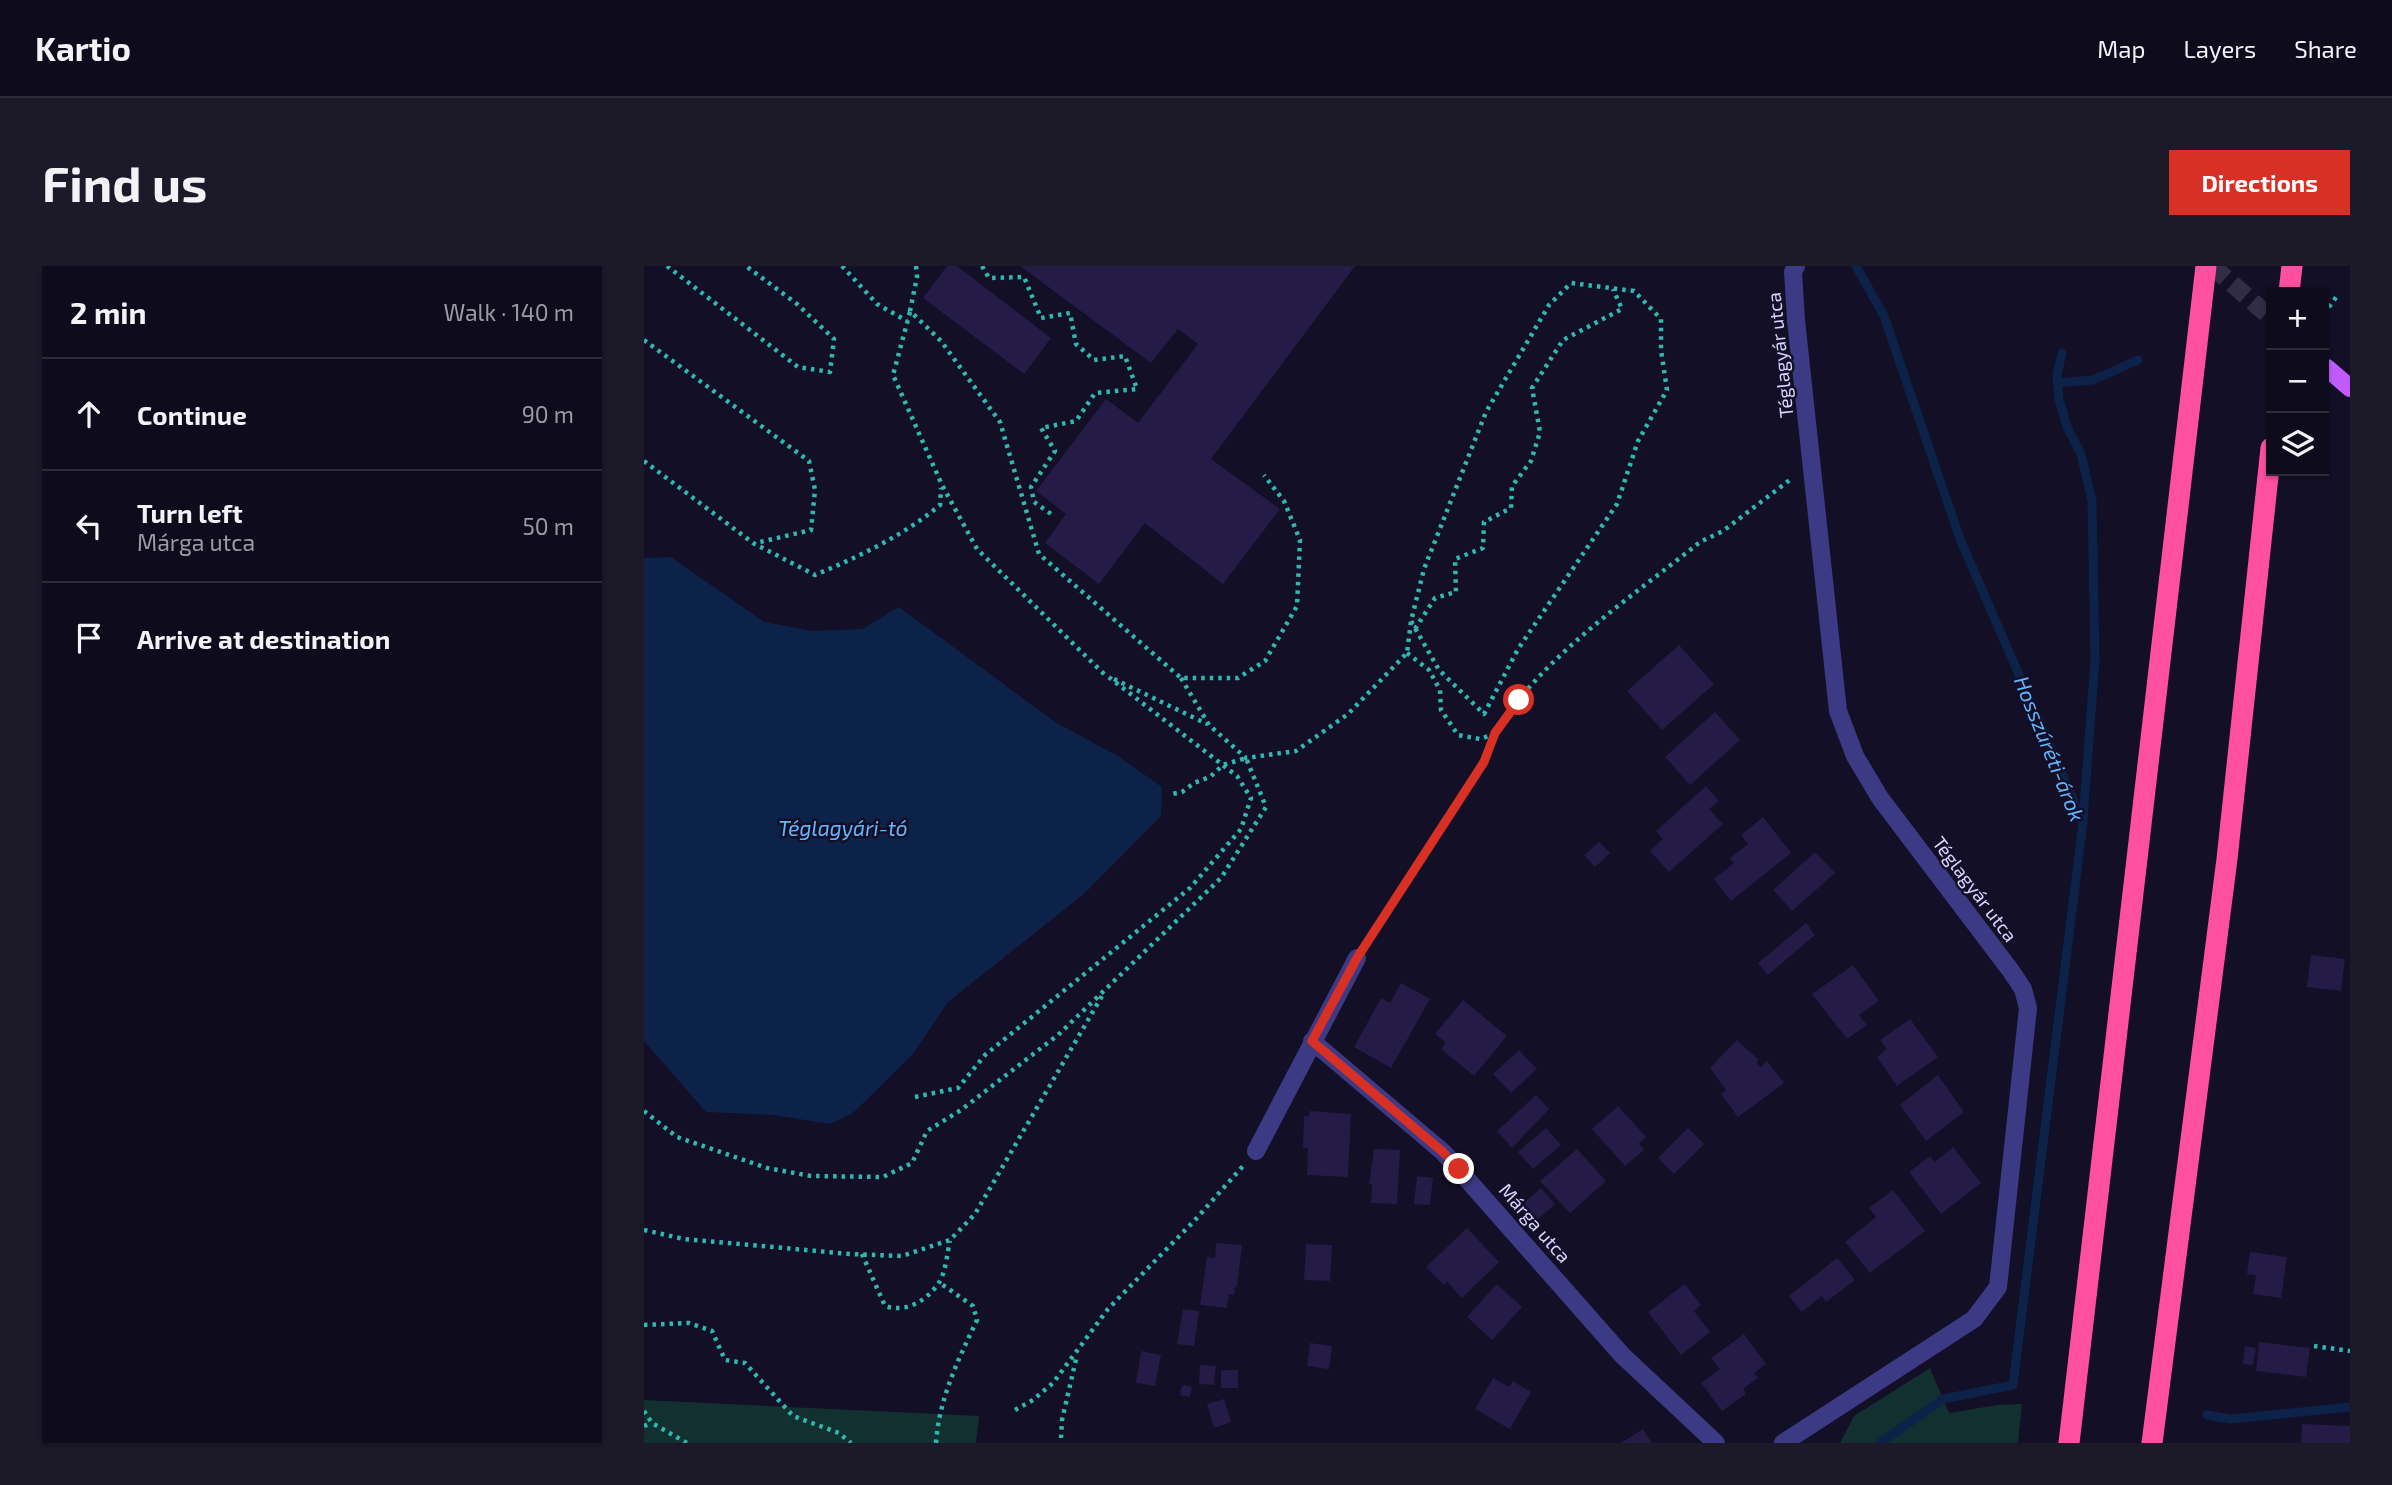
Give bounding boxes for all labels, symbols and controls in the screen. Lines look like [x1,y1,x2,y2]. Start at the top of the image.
text: Kartio [35,28,131,68]
text: Map [2097,34,2145,63]
text: Layers [2183,34,2256,63]
text: Share [2294,34,2357,63]
button: Directions [2169,150,2350,215]
text: Find us [42,153,207,212]
map controls [2266,287,2329,476]
button: + [2266,287,2329,350]
street label: Téglagyár utca [1761,291,1798,419]
text: 2 min [70,294,147,330]
text: Walk · 140 m [443,298,574,326]
button: − [2266,350,2329,413]
icon: ahead [70,395,108,433]
text: Continue [137,399,247,430]
text: 90 m [522,400,574,428]
button: layers [2266,413,2329,476]
text: Turn left [137,497,243,528]
icon: left [70,507,108,545]
text: 50 m [523,512,574,540]
text: Márga utca [137,528,255,556]
icon: arrive [70,619,108,657]
text: Arrive at destination [137,623,390,654]
water label: Hosszúréti-árok [2010,672,2091,825]
route start [1503,684,1534,715]
water label: Téglagyári-tó [778,815,908,841]
street label: Téglagyár utca [1928,831,2023,946]
route end [1443,1153,1474,1184]
street label: Márga utca [1495,1178,1576,1267]

